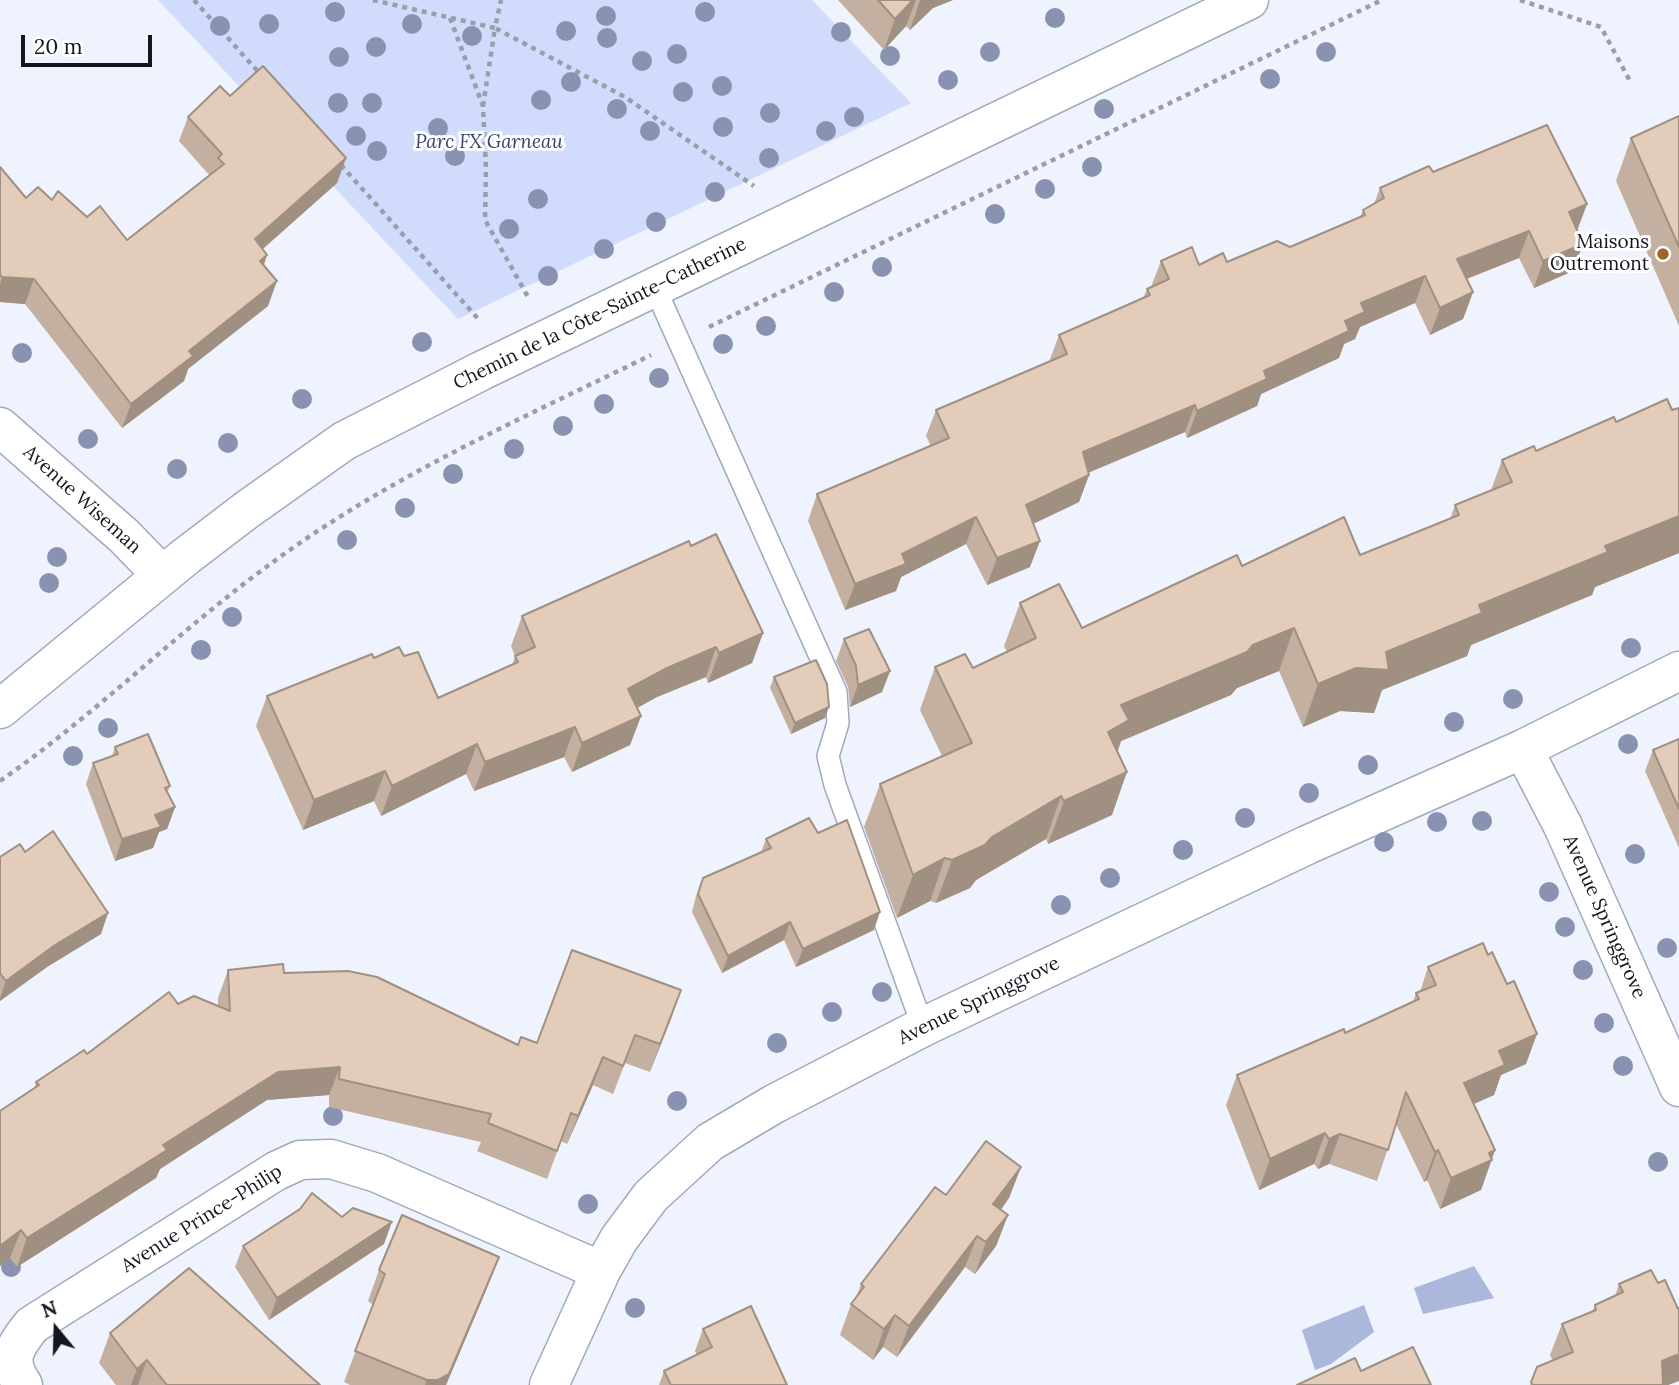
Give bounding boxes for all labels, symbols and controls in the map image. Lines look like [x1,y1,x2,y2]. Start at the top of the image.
scale bar [24,21,156,65]
text: 20 m [34,33,83,60]
park label: Parc FX Garneau [415,132,563,154]
place label: Maisons Outremont [1550,232,1649,276]
street label: Chemin de la Côte-Sainte-Catherine [450,233,750,395]
marker: Maisons Outremont [1655,246,1671,262]
street label: Avenue Wiseman [18,441,146,559]
street label: Avenue Springgrove [1558,832,1650,1002]
street label: Avenue Springgrove [895,952,1063,1050]
street label: Avenue Prince-Philip [117,1160,287,1278]
north arrow [21,1294,91,1364]
text: N [38,1295,60,1323]

